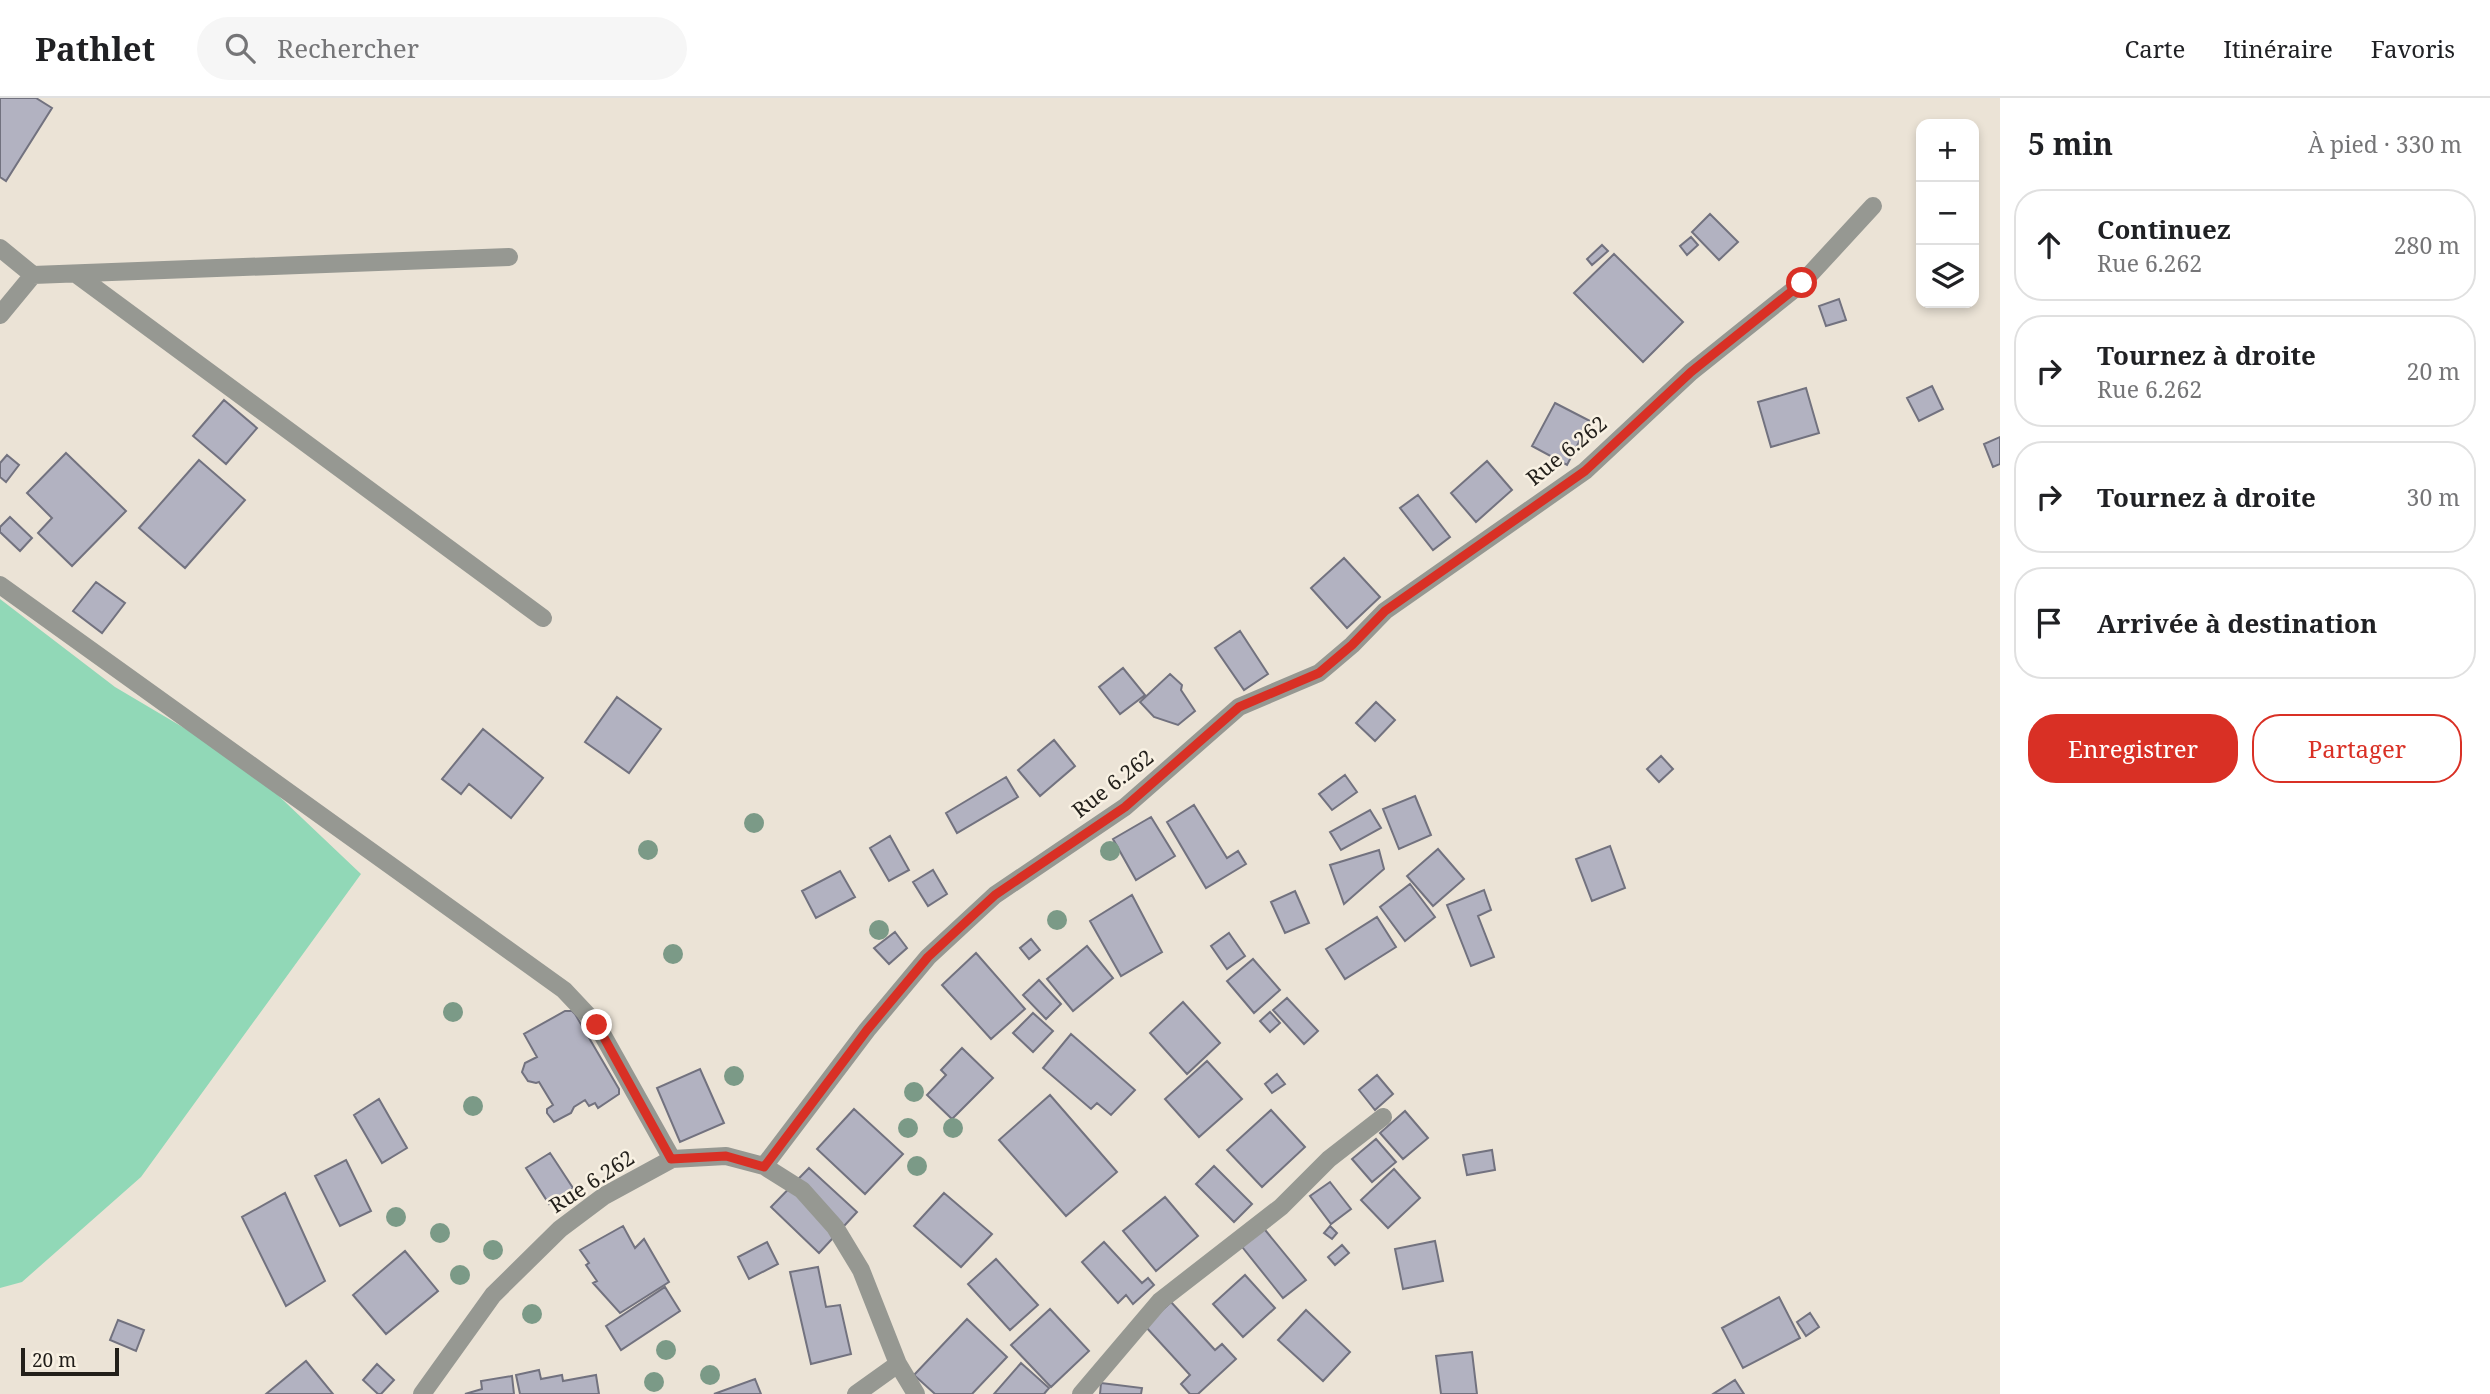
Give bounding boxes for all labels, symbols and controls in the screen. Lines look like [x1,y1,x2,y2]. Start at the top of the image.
search box [197,17,687,80]
text: Pathlet [35,26,155,71]
icon: search [221,29,259,67]
text: Rechercher [277,30,419,66]
text: Carte [2124,32,2185,65]
text: Itinéraire [2223,32,2333,65]
text: Favoris [2371,32,2455,65]
map controls [1916,119,1979,308]
button: + [1916,119,1979,182]
text: 5 min [2028,123,2113,164]
text: À pied · 330 m [2308,128,2462,160]
button: − [1916,182,1979,245]
text: Continuez [2097,211,2231,247]
icon: ahead [2030,226,2068,264]
text: 280 m [2394,229,2460,261]
button: layers [1916,245,1979,308]
text: Rue 6.262 [2097,247,2202,279]
route start [1786,267,1817,298]
text: Tournez à droite [2097,337,2316,373]
icon: right [2030,352,2068,390]
text: 20 m [2407,355,2460,387]
text: Rue 6.262 [2097,373,2202,405]
street label: Rue 6.262 [1520,409,1612,491]
icon: right [2030,478,2068,516]
text: Tournez à droite [2097,479,2316,515]
text: 30 m [2407,481,2460,513]
icon: arrive [2030,604,2068,642]
text: Arrivée à destination [2097,605,2377,641]
button: Enregistrer [2028,714,2238,783]
button: Partager [2252,714,2462,783]
street label: Rue 6.262 [1066,743,1159,824]
route end [581,1009,612,1040]
street label: Rue 6.262 [544,1143,639,1219]
scale bar [21,1345,119,1377]
text: 20 m [32,1347,76,1373]

